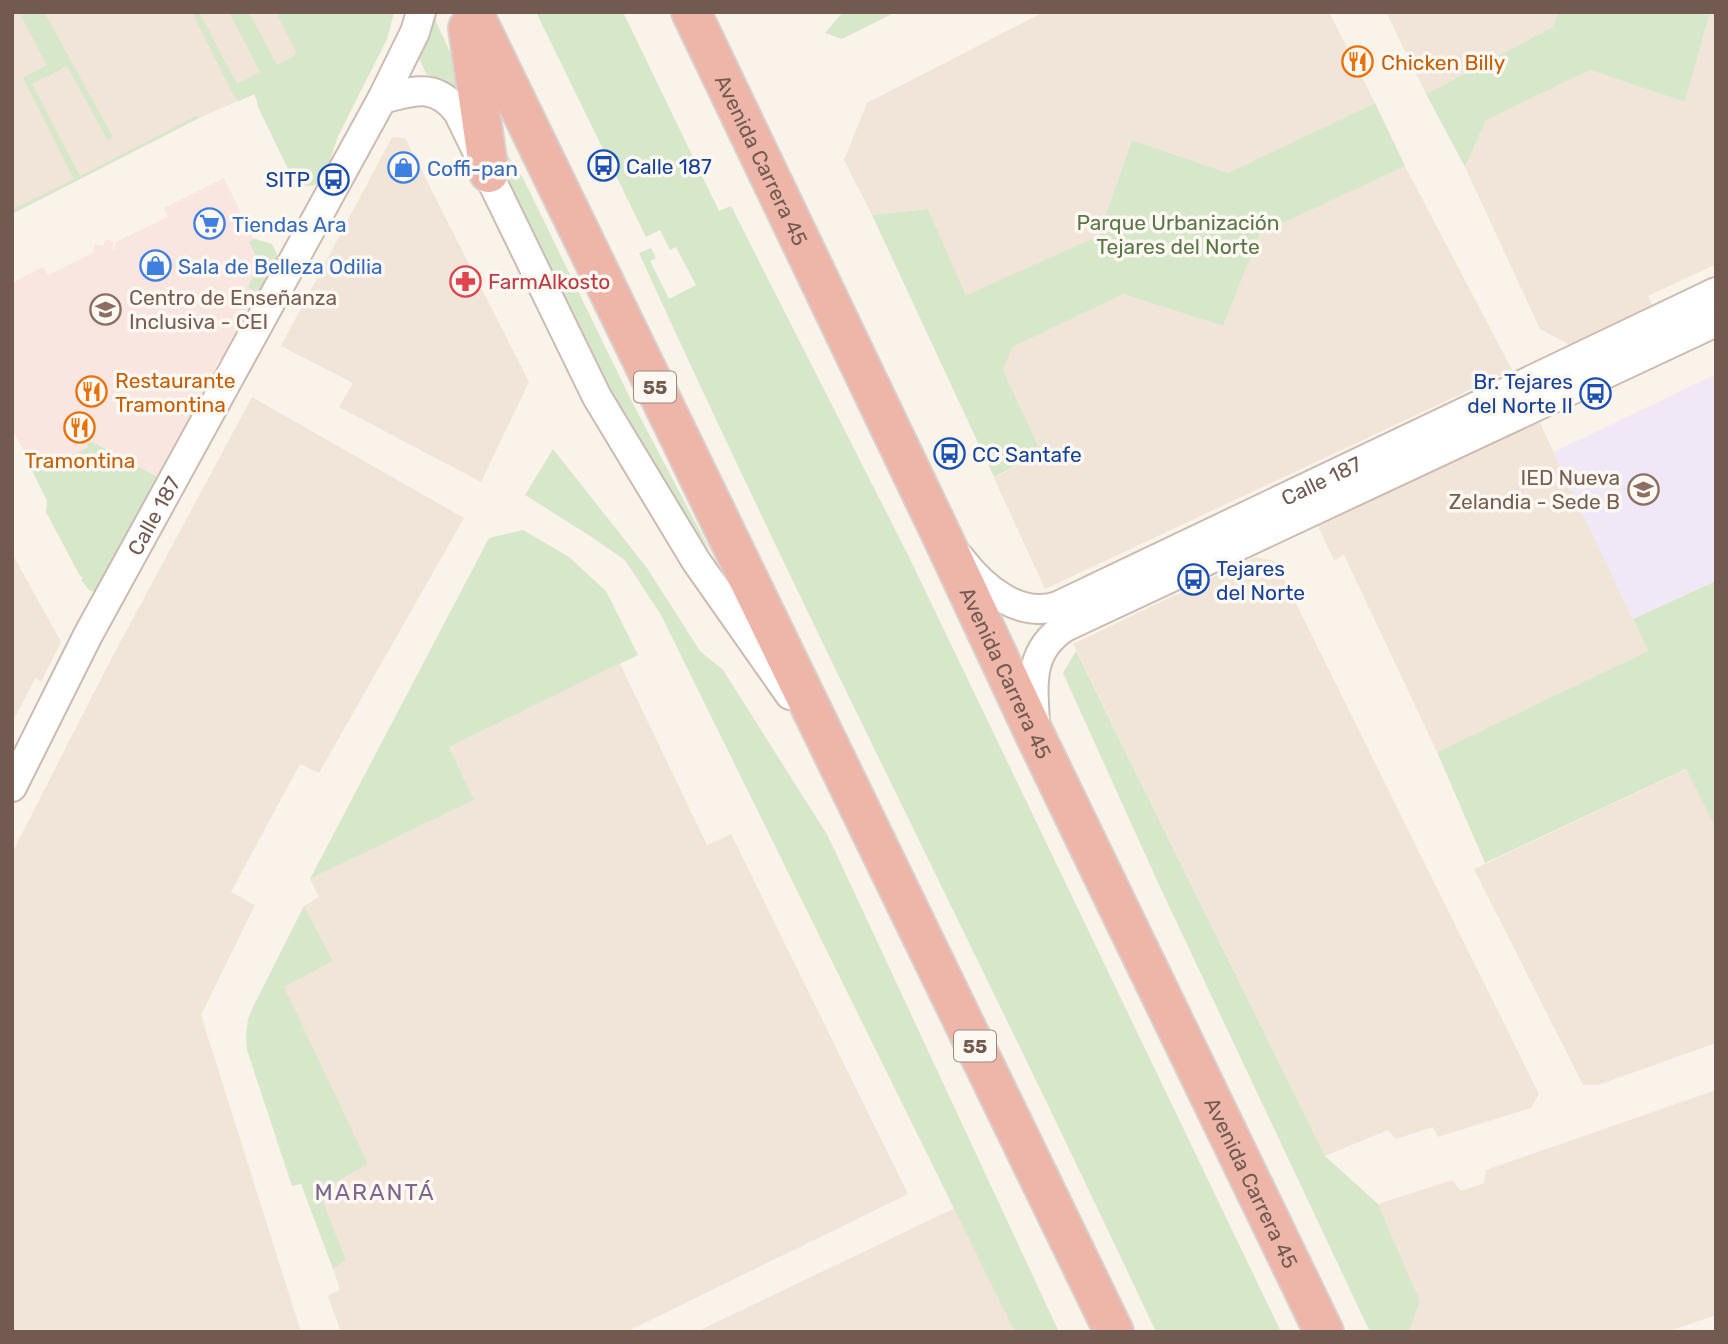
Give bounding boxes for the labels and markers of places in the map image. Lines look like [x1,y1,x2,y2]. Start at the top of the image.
restaurant icon: Chicken Billy [1341,45,1375,79]
place label: Chicken Billy [1381,50,1506,75]
bus stop icon: Calle 187 [586,149,620,183]
shop icon: Coffi-pan [387,151,421,185]
place label: Calle 187 [626,154,712,179]
place label: Coffi-pan [427,156,518,181]
bus stop icon: SITP [316,162,350,196]
place label: SITP [266,167,310,192]
supermarket icon: Tiendas Ara [192,207,226,241]
place label: Tiendas Ara [232,212,347,237]
shop icon: Sala de Belleza Odilia [138,249,172,283]
place label: Sala de Belleza Odilia [178,254,383,279]
pharmacy icon: FarmAlkosto [448,264,482,298]
place label: FarmAlkosto [488,269,610,294]
place label: Centro de Enseñanza Inclusiva - CEI [129,285,337,334]
school or university icon: Centro de Enseñanza Inclusiva - CEI [89,292,123,326]
place label: Restaurante Tramontina [115,368,235,417]
place label: Br. Tejares del Norte II [1467,369,1573,418]
restaurant icon: Restaurante Tramontina [75,375,109,409]
bus stop icon: Br. Tejares del Norte II [1579,376,1613,410]
restaurant icon: Tramontina [63,411,97,445]
bus stop icon: CC Santafe [932,437,966,471]
place label: CC Santafe [972,442,1082,467]
place label: Tramontina [25,448,135,473]
place label: IED Nueva Zelandia - Sede B [1449,465,1620,514]
school or university icon: IED Nueva Zelandia - Sede B [1626,472,1660,506]
place label: Tejares del Norte [1216,556,1305,605]
bus stop icon: Tejares del Norte [1176,563,1210,597]

